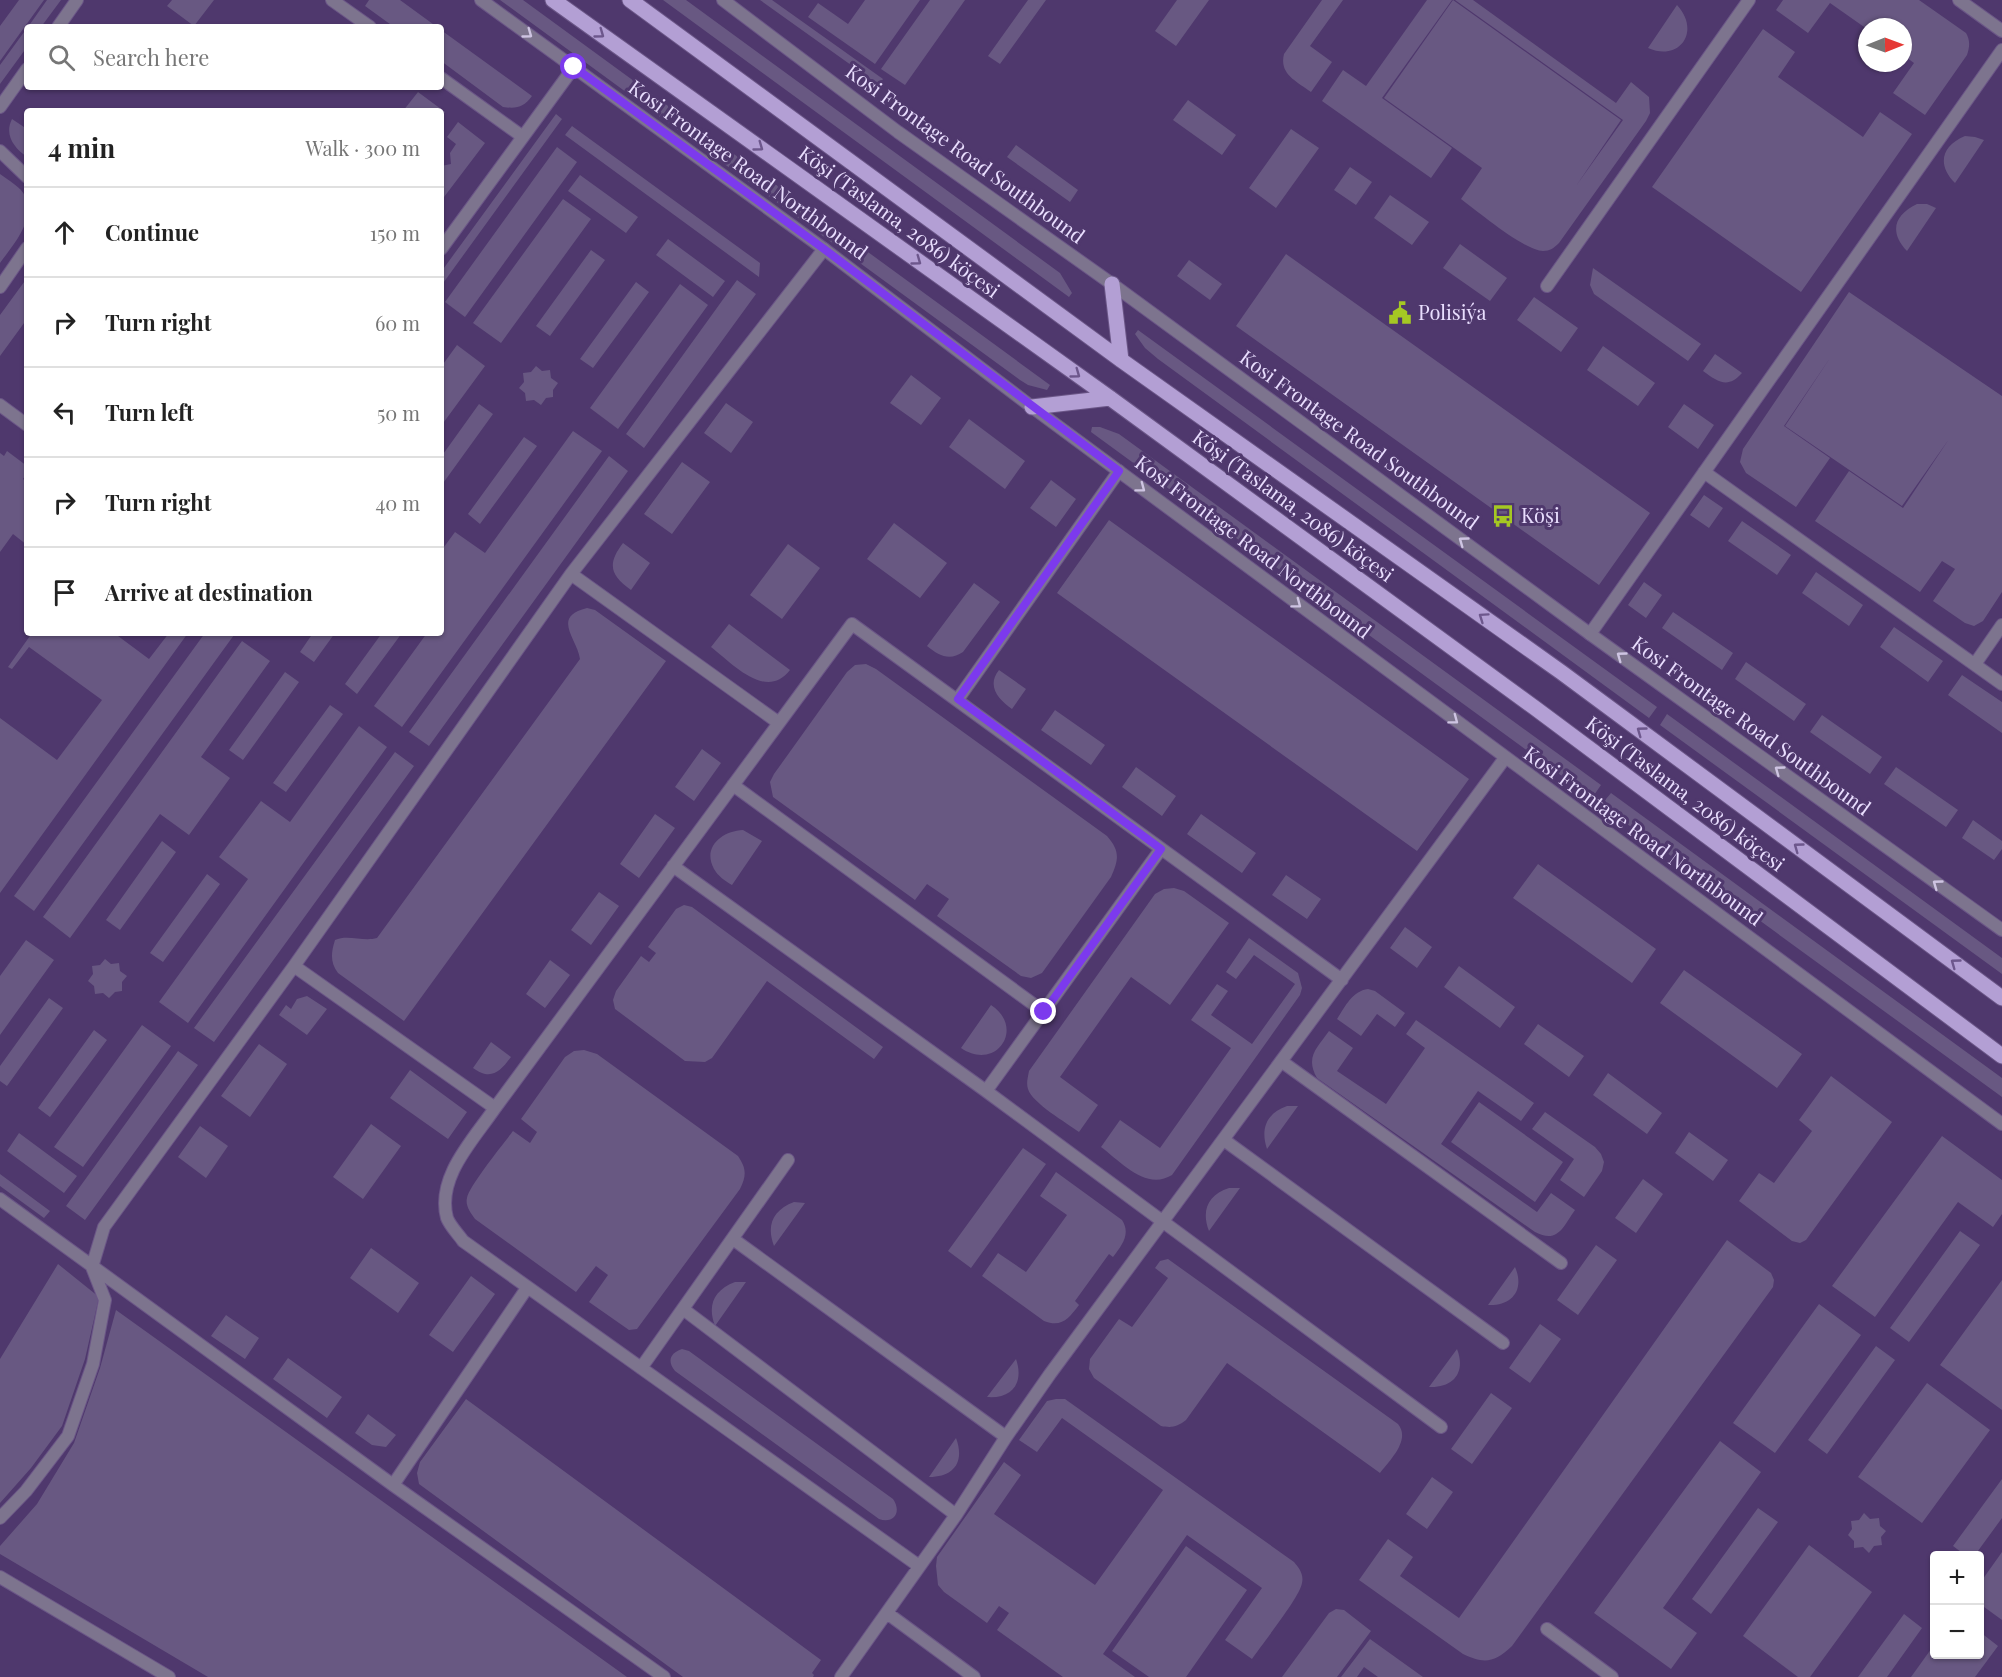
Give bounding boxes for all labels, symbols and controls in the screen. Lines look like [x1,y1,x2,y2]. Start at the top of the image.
north arrow [1858,18,1912,72]
search box [24,24,444,90]
one-way arrow [522,27,533,38]
one-way arrow [594,27,605,38]
icon: search [45,41,78,74]
text: Search here [93,42,209,72]
route start [560,53,586,79]
street label: Kosi Frontage Road Southbound [841,57,1091,249]
street label: Kosi Frontage Road Northbound [624,73,874,265]
text: 4 min [48,130,115,165]
text: Walk · 300 m [305,134,420,161]
street label: Köşi (Taslama, 2086) köçesi [794,139,1006,303]
one-way arrow [752,140,763,151]
icon: ahead [48,216,81,249]
text: Continue [105,217,199,247]
text: 150 m [370,219,420,246]
one-way arrow [911,254,922,265]
place label: Polisiýa [1418,298,1487,325]
public building icon: Polisiýa [1387,300,1413,326]
icon: right [48,306,81,339]
text: Turn right [105,307,211,337]
text: 60 m [375,309,420,336]
street label: Kosi Frontage Road Southbound [1235,343,1485,535]
one-way arrow [1070,367,1081,378]
icon: left [48,396,81,429]
text: Turn left [105,397,194,427]
text: 50 m [377,399,420,426]
street label: Köşi (Taslama, 2086) köçesi [1188,423,1400,587]
street label: Kosi Frontage Road Northbound [1130,448,1378,644]
one-way arrow [1134,480,1145,491]
icon: right [48,486,81,519]
text: Turn right [105,487,211,517]
text: 40 m [375,489,420,516]
place label: Köşi [1521,501,1560,528]
bus stop icon: Köşi [1490,503,1516,529]
one-way arrow [1459,537,1470,548]
icon: arrive [48,576,81,609]
text: Arrive at destination [105,577,313,607]
one-way arrow [1291,597,1302,608]
one-way arrow [1479,613,1490,624]
street label: Kosi Frontage Road Southbound [1627,629,1877,821]
one-way arrow [1616,652,1627,663]
street label: Köşi (Taslama, 2086) köçesi [1581,709,1791,877]
one-way arrow [1447,713,1458,724]
one-way arrow [1637,727,1648,738]
street label: Kosi Frontage Road Northbound [1519,739,1769,931]
one-way arrow [1775,766,1786,777]
one-way arrow [1794,843,1805,854]
one-way arrow [1933,880,1944,891]
one-way arrow [1950,959,1961,970]
route end [1030,998,1056,1024]
map controls [1930,1551,1984,1659]
button: + [1930,1551,1984,1605]
button: − [1930,1605,1984,1659]

